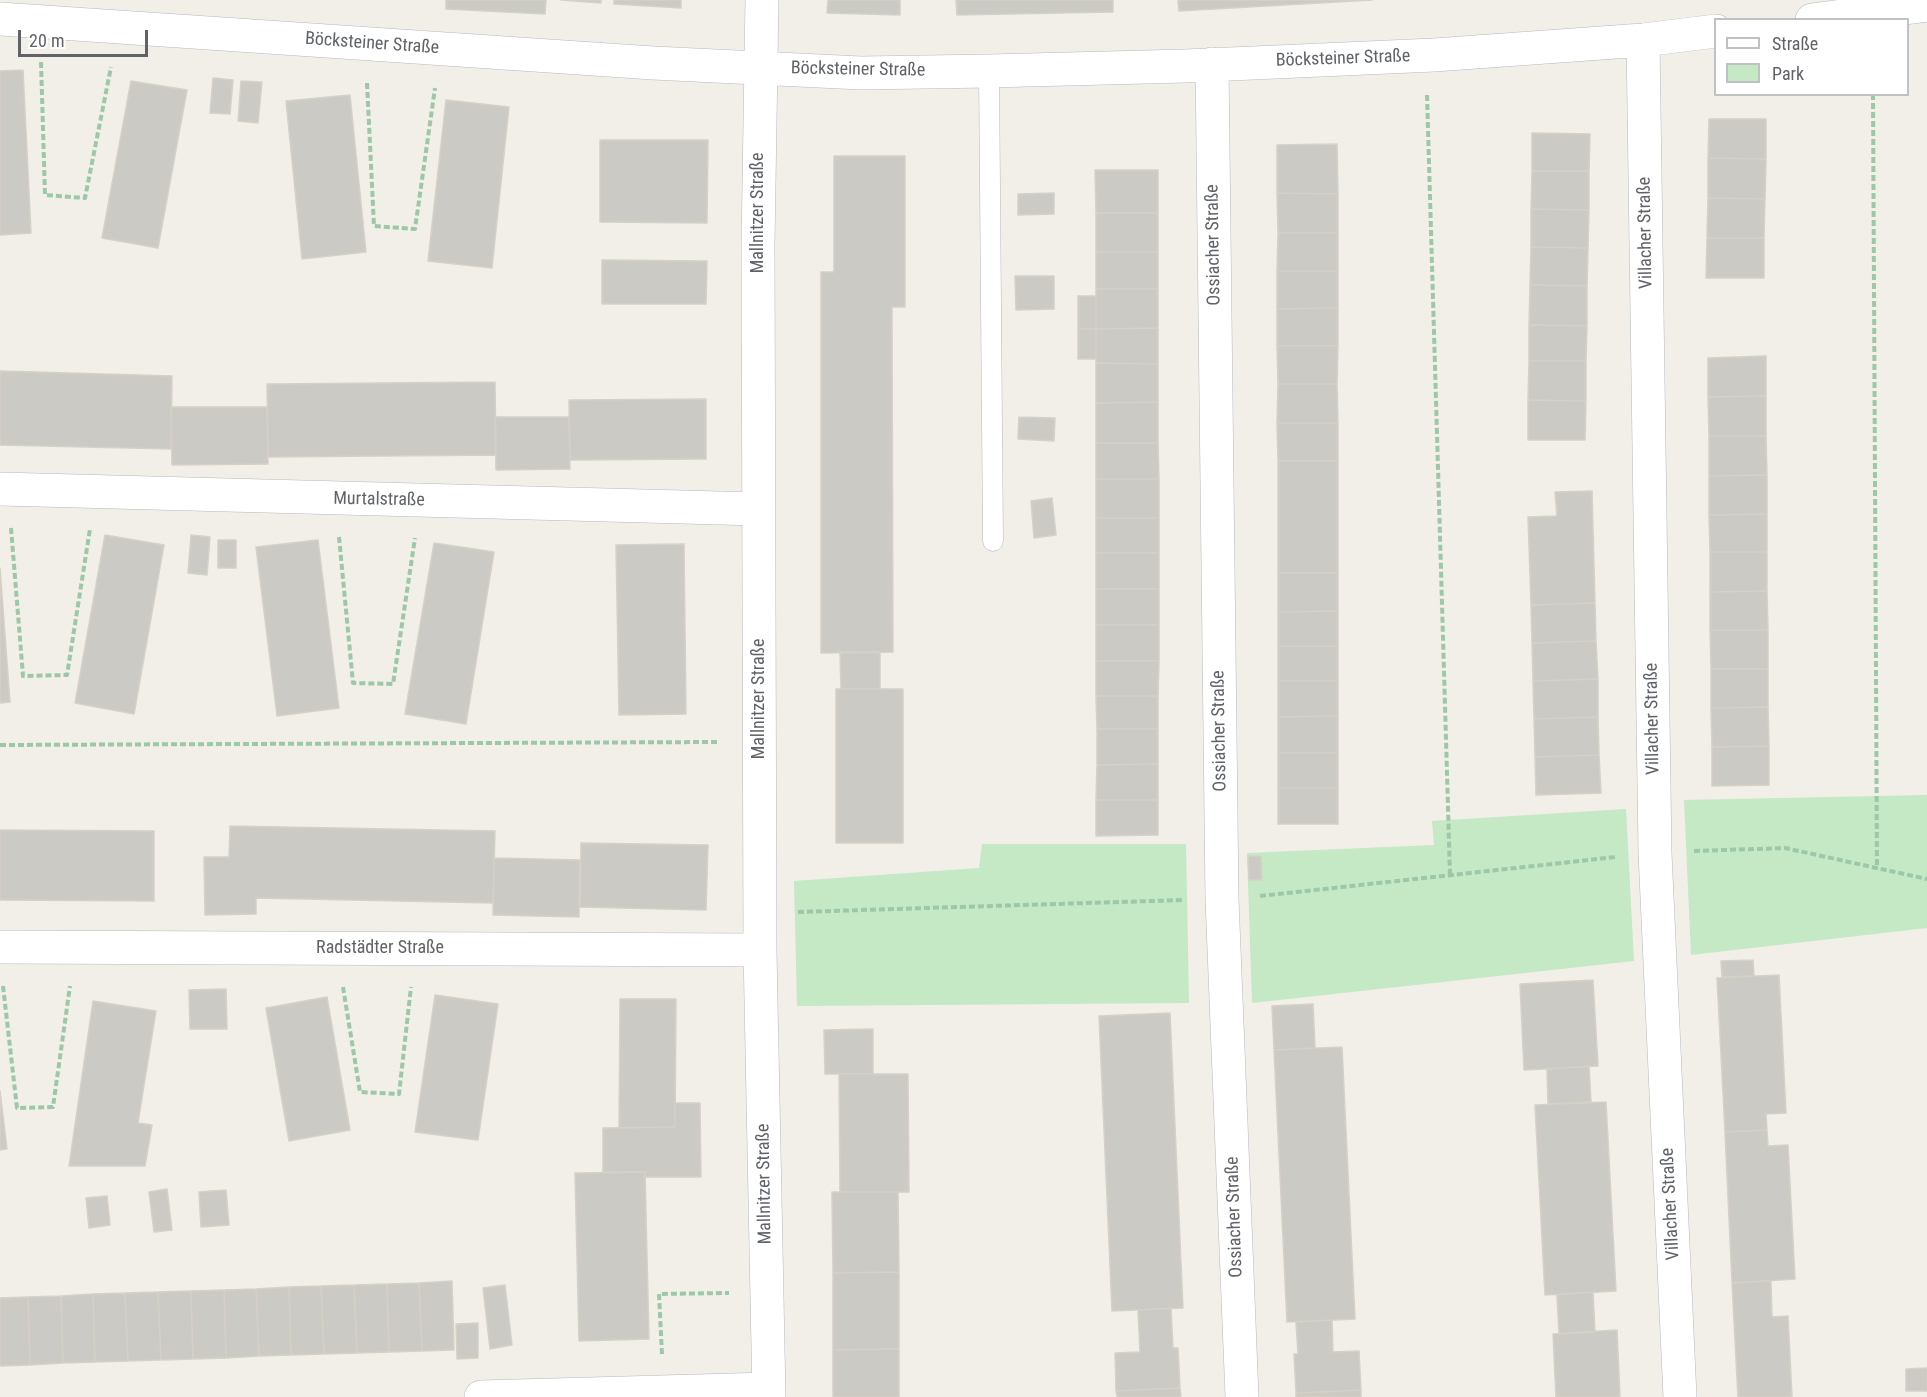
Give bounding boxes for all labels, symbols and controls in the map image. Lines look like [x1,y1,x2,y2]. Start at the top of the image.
scale bar [21,18,152,56]
legend [1714,18,1909,96]
street label: Böcksteiner Straße [304,29,440,59]
text: 20 m [29,30,64,51]
text: Straße [1772,33,1818,54]
street label: Böcksteiner Straße [1275,46,1411,72]
street label: Böcksteiner Straße [791,58,925,82]
text: Park [1772,63,1804,84]
street label: Mallnitzer Straße [747,153,769,273]
street label: Villacher Straße [1634,177,1658,289]
street label: Ossiacher Straße [1202,184,1226,306]
street label: Murtalstraße [333,488,425,512]
street label: Mallnitzer Straße [748,639,770,759]
street label: Villacher Straße [1641,663,1665,775]
street label: Ossiacher Straße [1208,670,1232,792]
street label: Radstädter Straße [316,937,444,959]
street label: Mallnitzer Straße [753,1123,777,1245]
street label: Villacher Straße [1657,1147,1685,1261]
street label: Ossiacher Straße [1222,1156,1248,1278]

